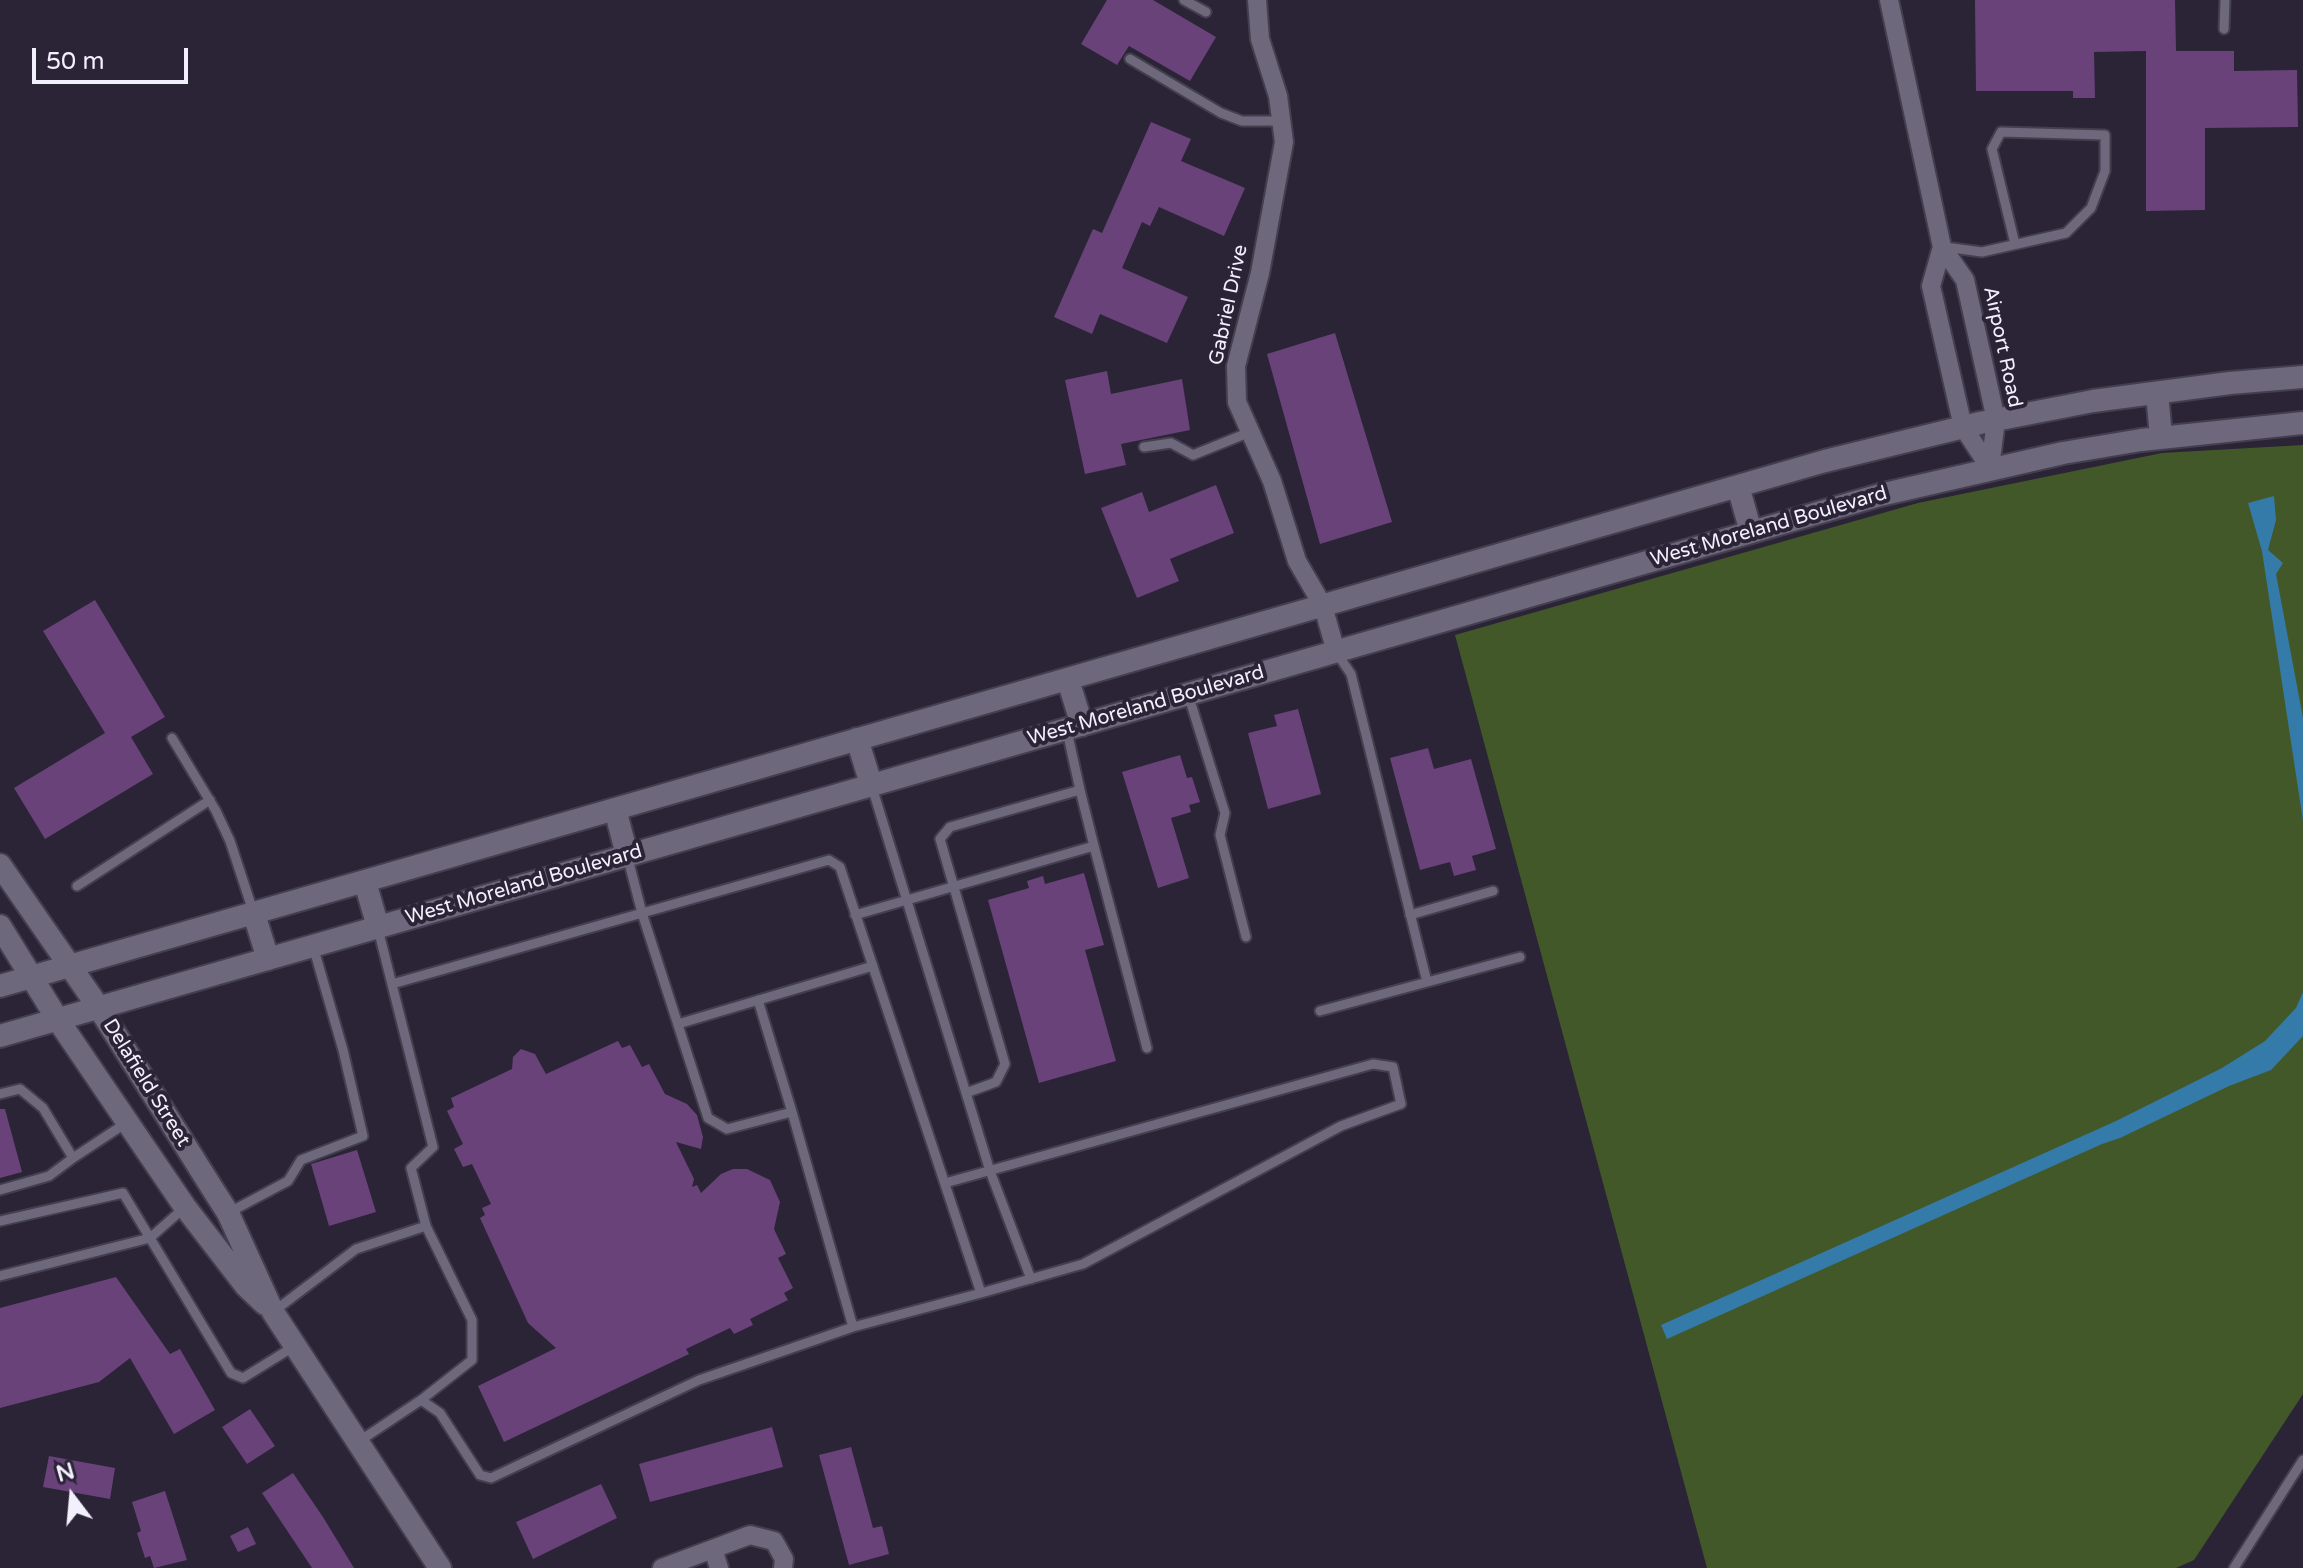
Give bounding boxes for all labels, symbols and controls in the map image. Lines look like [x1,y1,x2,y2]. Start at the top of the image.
scale bar [36,32,192,82]
text: 50 m [46,47,104,76]
street label: Gabriel Drive [1205,243,1253,367]
street label: Airport Road [1977,284,2027,410]
street label: West Moreland Boulevard [1648,482,1890,572]
street label: West Moreland Boulevard [1025,661,1267,751]
street label: West Moreland Boulevard [403,840,645,930]
street label: Delafield Street [97,1015,195,1151]
north arrow [32,1456,112,1536]
text: N [53,1458,77,1488]

